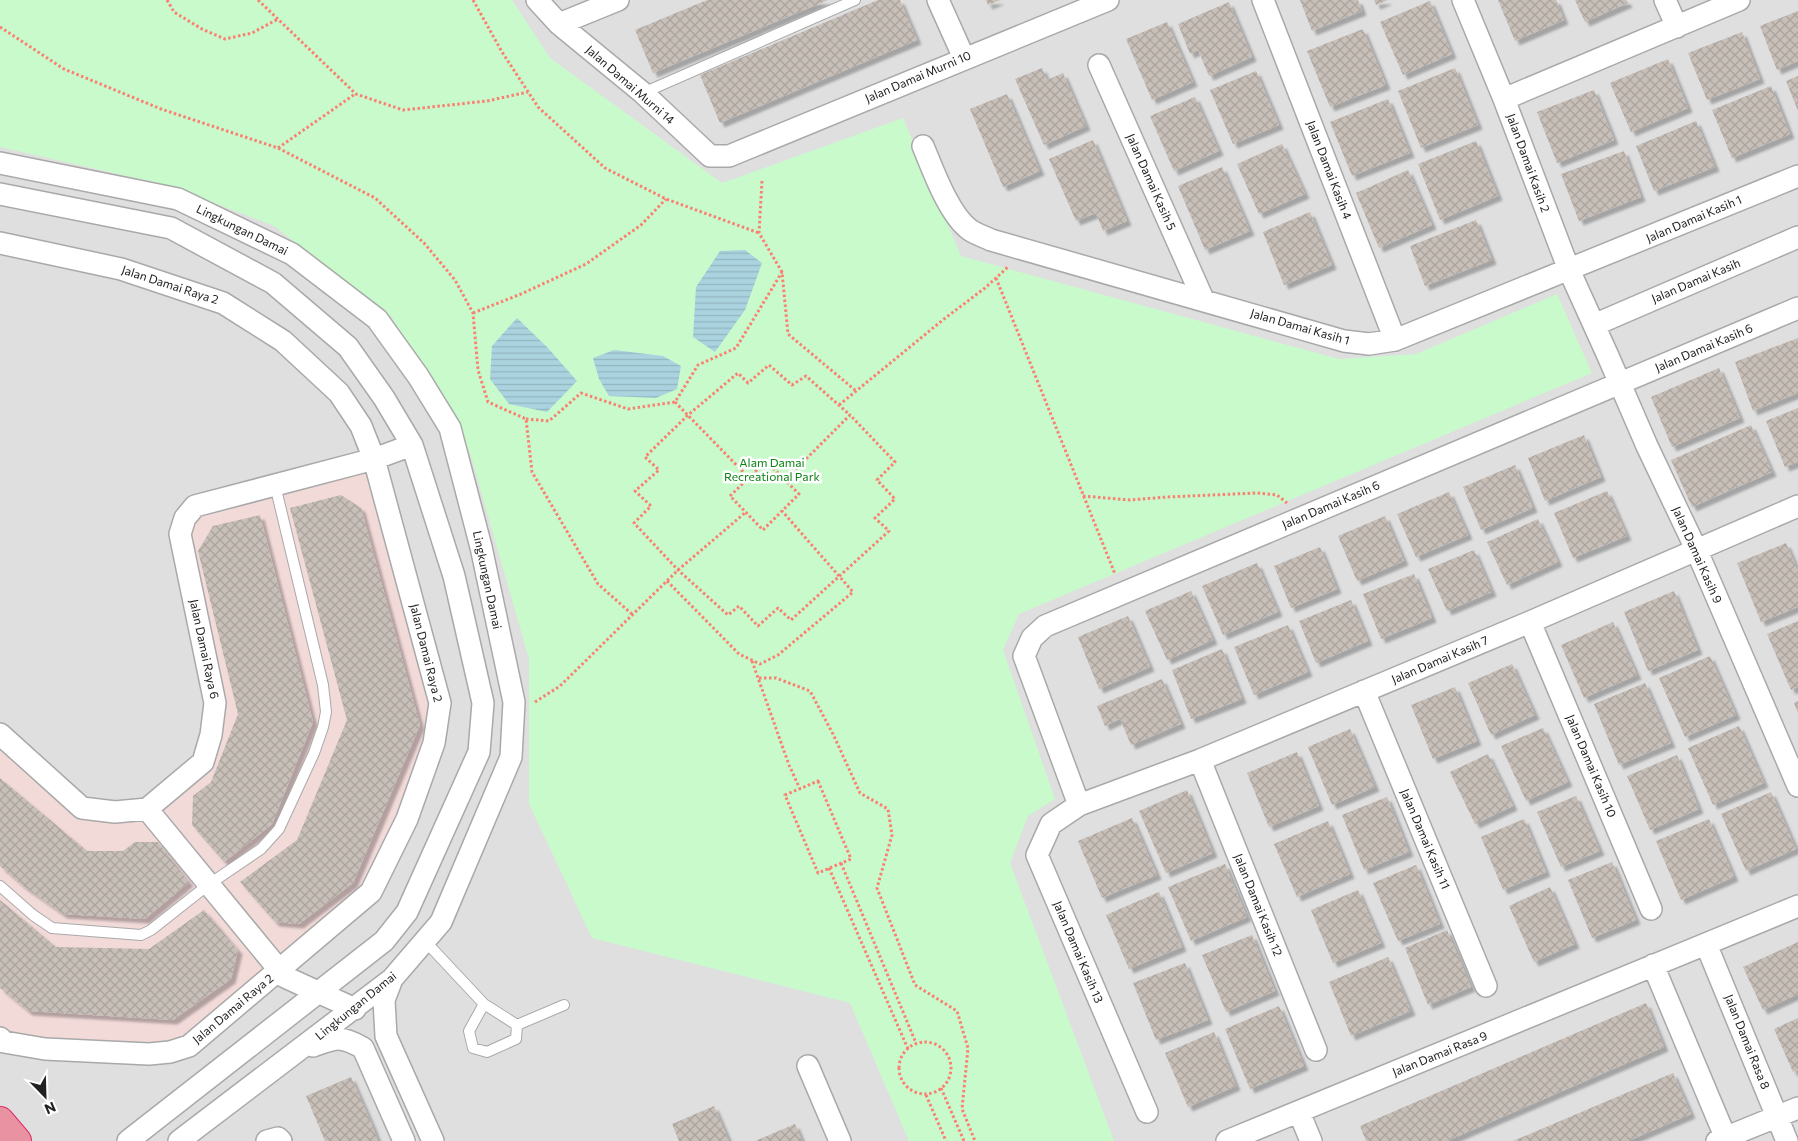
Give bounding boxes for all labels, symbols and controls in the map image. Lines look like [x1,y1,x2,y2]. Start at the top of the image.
street label: Jalan Damai Murni 14 [583,42,678,127]
street label: Jalan Damai Murni 10 [863,47,973,106]
street label: Jalan Damai Kasih 2 [1504,111,1553,215]
street label: Jalan Damai Kasih 4 [1304,118,1355,221]
street label: Jalan Damai Kasih 5 [1123,131,1180,233]
street label: Jalan Damai Kasih 1 [1644,192,1744,246]
street label: Lingkungan Damai [194,201,291,257]
street label: Jalan Damai Kasih [1649,255,1743,306]
street label: Jalan Damai Raya 2 [120,262,221,307]
street label: Jalan Damai Kasih 1 [1249,305,1352,348]
street label: Jalan Damai Kasih 6 [1653,320,1755,375]
park label: Alam Damai Recreational Park [724,455,820,483]
street label: Jalan Damai Kasih 6 [1280,477,1382,532]
street label: Jalan Damai Kasih 9 [1669,504,1726,606]
street label: Lingkungan Damai [471,529,505,630]
street label: Jalan Damai Raya 6 [187,598,222,700]
street label: Jalan Damai Raya 2 [407,602,446,704]
street label: Jalan Damai Kasih 7 [1389,632,1491,687]
street label: Jalan Damai Kasih 10 [1563,712,1620,820]
street label: Jalan Damai Kasih 11 [1397,786,1453,891]
street label: Jalan Damai Kasih 12 [1231,851,1286,959]
street label: Jalan Damai Kasih 13 [1050,898,1107,1005]
street label: Lingkungan Damai [312,968,399,1042]
street label: Jalan Damai Raya 2 [189,970,276,1047]
street label: Jalan Damai Rasa 8 [1722,992,1773,1092]
street label: Jalan Damai Rasa 9 [1390,1028,1490,1079]
north arrow [20,1071,70,1121]
text: N [42,1099,58,1118]

